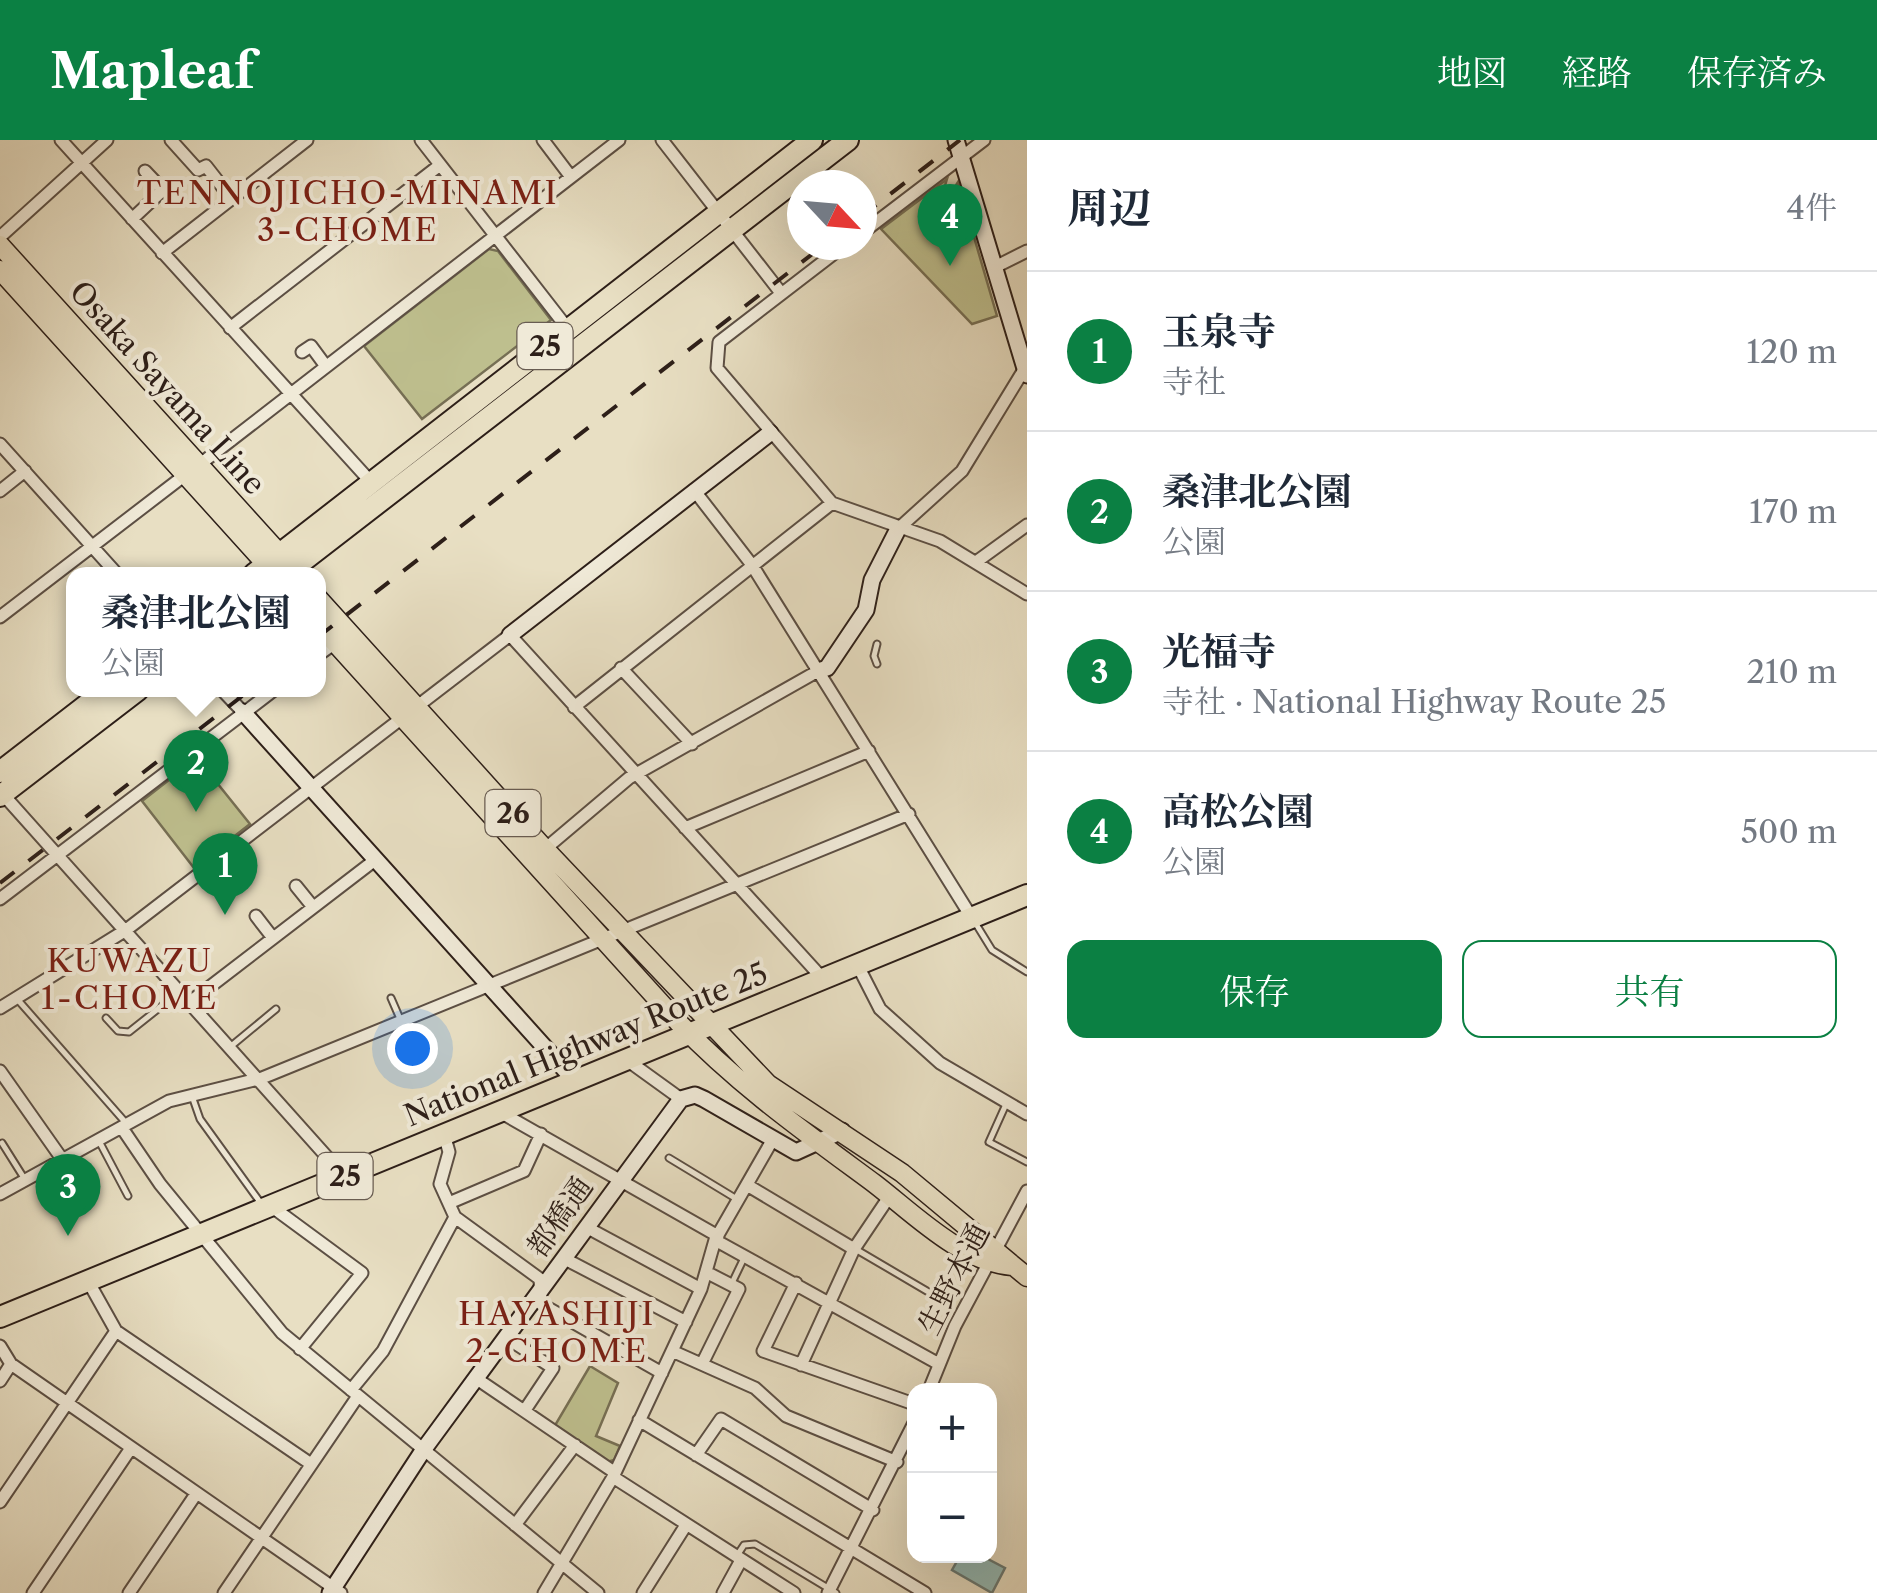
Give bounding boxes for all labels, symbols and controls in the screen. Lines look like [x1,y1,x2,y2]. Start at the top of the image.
text: Mapleaf [50,41,254,100]
text: 地図 [1437,51,1507,94]
text: 経路 [1562,51,1632,94]
text: 保存済み [1687,51,1827,94]
north arrow [787,170,877,260]
district label: TENNOJICHO-MINAMI 3-CHOME [137,173,559,249]
text: 周辺 [1067,182,1151,234]
pin: 4 [918,184,982,266]
text: 4件 [1787,188,1837,227]
street label: Osaka Sayama Line [62,273,273,502]
text: 玉泉寺 [1162,308,1276,355]
road number: 25 [518,323,572,369]
text: 1 [1092,332,1107,371]
text: 120 m [1747,332,1837,371]
text: 寺社 [1162,362,1226,401]
text: 桑津北公園 [1162,468,1352,515]
text: 2 [1090,492,1109,531]
text: 170 m [1749,492,1837,531]
text: 公園 [1162,522,1226,561]
popup [66,567,326,697]
text: 桑津北公園 [101,589,291,636]
text: 光福寺 [1162,628,1276,675]
text: 公園 [101,643,165,682]
text: 3 [1090,652,1109,691]
text: 210 m [1747,652,1837,691]
text: 寺社 · National Highway Route 25 [1162,682,1666,721]
pin: 2 [164,730,228,812]
text: 高松公園 [1162,788,1314,835]
road number: 26 [486,790,540,836]
text: 4 [1090,812,1109,851]
text: 500 m [1741,812,1837,851]
pin: 1 [192,832,258,915]
text: 公園 [1162,842,1226,881]
button: 保存 [1067,940,1442,1038]
button: 共有 [1462,940,1837,1038]
district label: KUWAZU 1-CHOME [41,941,219,1017]
street label: National Highway Route 25 [399,955,773,1134]
your location [387,1023,438,1074]
road number: 25 [318,1153,372,1199]
pin: 3 [36,1154,100,1236]
street label: 都橋通 [519,1169,601,1264]
street label: 生野本通 [910,1217,997,1341]
district label: HAYASHIJI 2-CHOME [458,1294,656,1370]
map controls [907,1383,997,1563]
button: + [907,1383,997,1473]
button: − [907,1473,997,1563]

